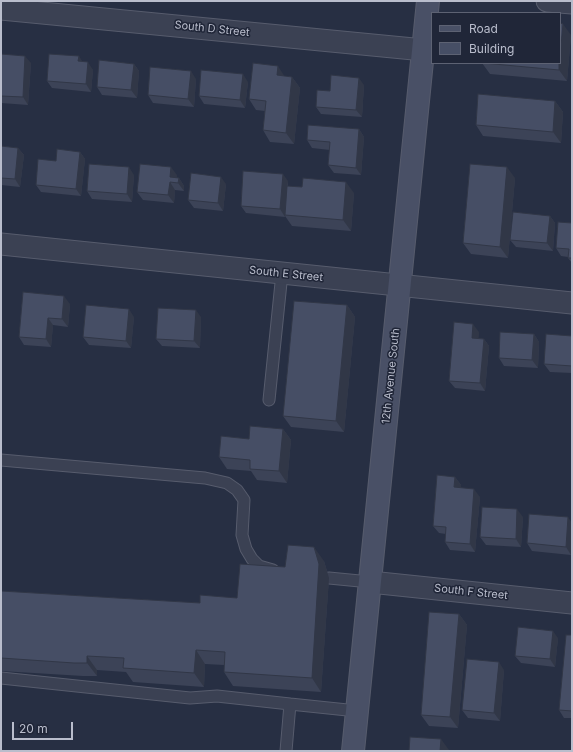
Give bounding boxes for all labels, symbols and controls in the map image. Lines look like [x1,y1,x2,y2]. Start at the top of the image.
legend [431,12,561,64]
street label: South D Street [174,18,250,40]
text: Road [469,21,498,36]
text: Building [469,41,514,56]
street label: South E Street [248,264,324,284]
street label: 12th Avenue South [379,327,403,425]
street label: South F Street [434,582,508,602]
scale bar [14,714,75,740]
text: 20 m [19,721,48,736]

